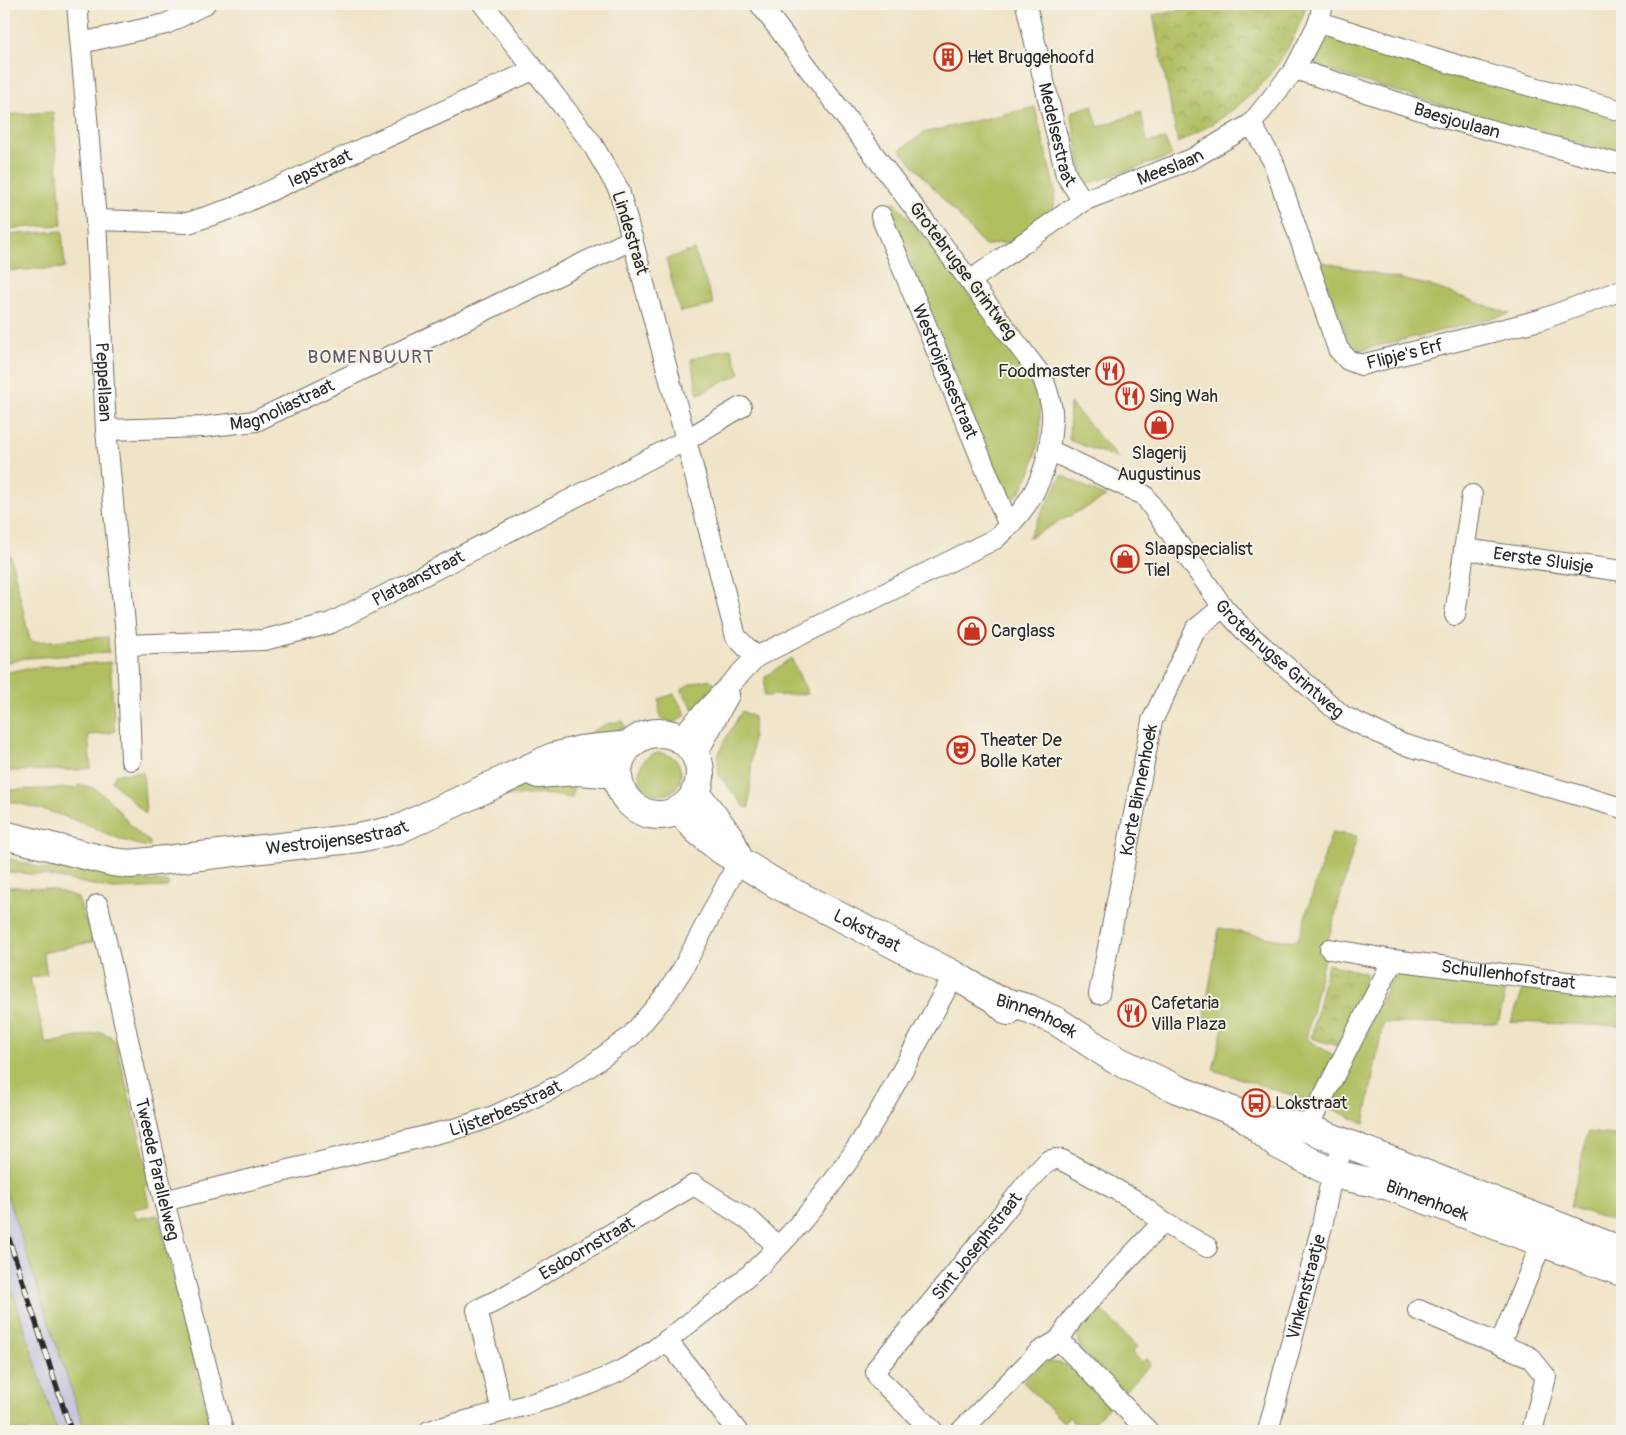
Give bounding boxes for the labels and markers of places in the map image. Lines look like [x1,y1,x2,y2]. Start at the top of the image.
building icon: Het Bruggehoofd [933,42,963,72]
place label: Het Bruggehoofd [967,46,1094,69]
restaurant icon: Foodmaster [1095,356,1125,386]
place label: Foodmaster [998,360,1092,383]
restaurant icon: Sing Wah [1115,381,1145,411]
place label: Sing Wah [1149,385,1218,408]
shop icon: Slagerij Augustinus [1144,410,1174,440]
place label: Slagerij Augustinus [1117,442,1201,486]
place label: Slaapspecialist Tiel [1144,538,1254,582]
shop icon: Slaapspecialist Tiel [1110,544,1140,574]
shop icon: Carglass [957,616,987,646]
place label: Carglass [991,620,1055,643]
place label: Theater De Bolle Kater [980,729,1063,773]
theatre icon: Theater De Bolle Kater [946,735,976,765]
place label: Cafetaria Villa Plaza [1151,992,1226,1036]
restaurant icon: Cafetaria Villa Plaza [1117,998,1147,1028]
bus stop icon: Lokstraat [1241,1088,1271,1118]
place label: Lokstraat [1275,1092,1348,1115]

